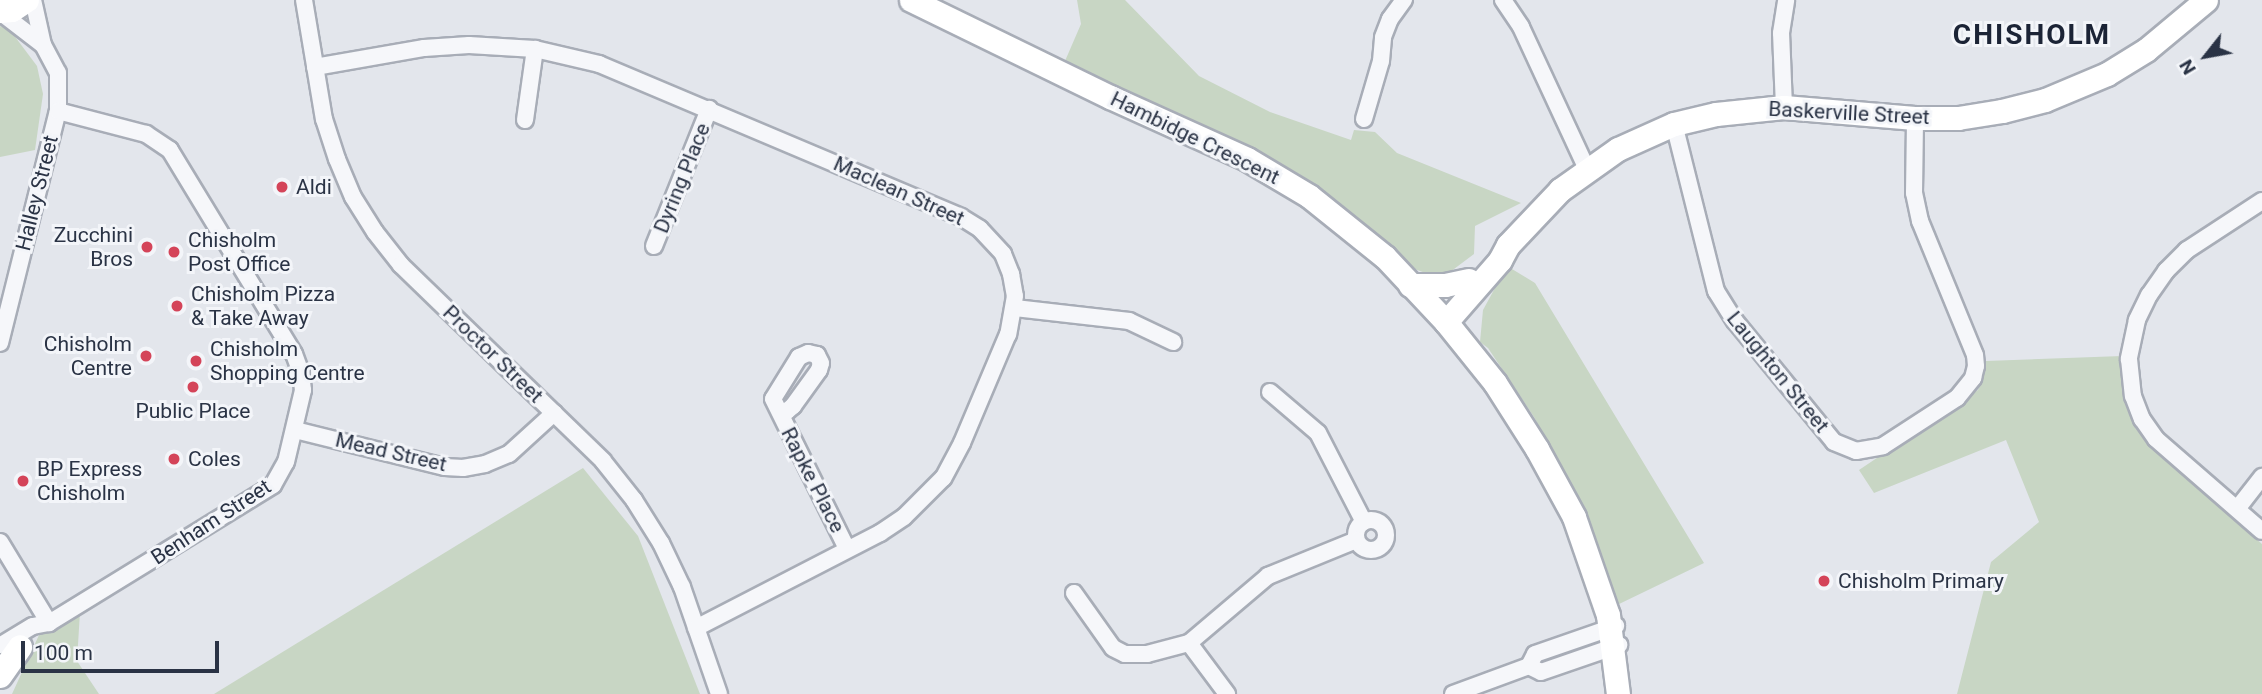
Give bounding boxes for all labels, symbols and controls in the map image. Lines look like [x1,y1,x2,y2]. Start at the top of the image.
district label: CHISHOLM [1954,18,2110,52]
north arrow [2171,21,2241,91]
text: N [2174,55,2201,79]
street label: Hambidge Crescent [1106,86,1284,190]
street label: Baskerville Street [1768,96,1930,130]
street label: Dyring Place [649,119,715,237]
street label: Halley Street [10,133,64,253]
street label: Maclean Street [830,151,968,231]
place label: Aldi [296,174,332,200]
marker: Aldi [274,179,290,195]
place label: Zucchini Bros [54,222,133,272]
place label: Chisholm Post Office [188,227,291,277]
marker: Zucchini Bros [139,239,155,255]
marker: Chisholm Post Office [166,244,182,260]
place label: Chisholm Pizza & Take Away [191,281,335,331]
marker: Chisholm Pizza & Take Away [169,298,185,314]
street label: Proctor Street [438,300,548,408]
street label: Laughton Street [1721,306,1835,438]
place label: Chisholm Centre [44,331,132,381]
place label: Chisholm Shopping Centre [210,336,365,386]
marker: Chisholm Centre [138,348,154,364]
marker: Chisholm Shopping Centre [188,353,204,369]
marker: Public Place [185,379,201,395]
place label: Public Place [136,398,250,424]
street label: Rapke Place [776,423,850,537]
street label: Mead Street [333,427,449,477]
place label: Coles [188,446,241,472]
marker: Coles [166,451,182,467]
place label: BP Express Chisholm [37,456,142,506]
marker: BP Express Chisholm [15,473,31,489]
street label: Benham Street [146,474,276,570]
place label: Chisholm Primary [1838,568,2004,594]
marker: Chisholm Primary [1816,573,1832,589]
scale bar [24,628,222,672]
text: 100 m [34,641,93,665]

